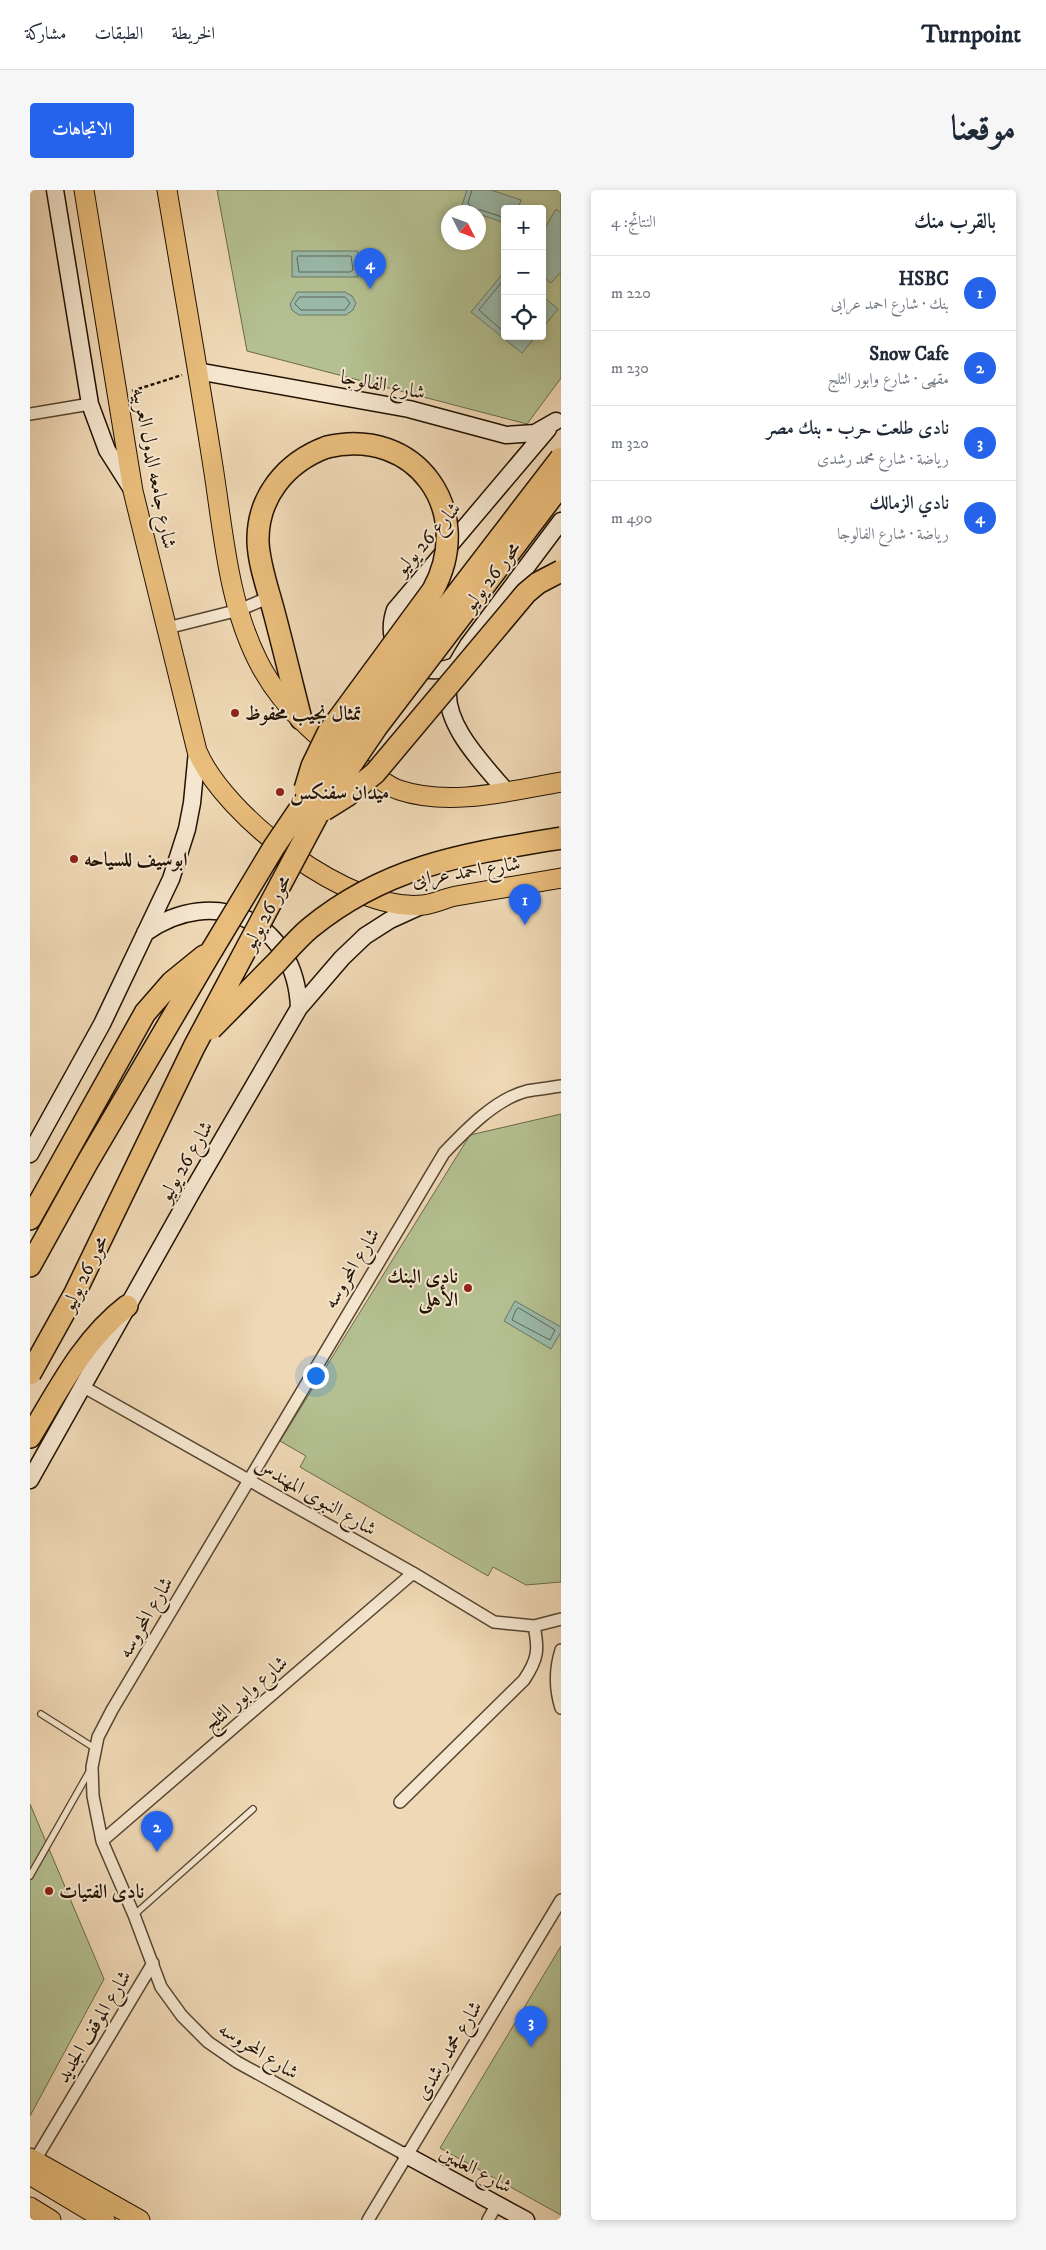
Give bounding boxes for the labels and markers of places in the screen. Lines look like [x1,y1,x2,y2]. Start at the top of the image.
pin: 4 [354,248,386,289]
place label: تمثال نجيب محفوظ [245,702,362,727]
marker: تمثال نجيب محفوظ [229,707,241,719]
place label: ميدان سفنكس [290,781,389,806]
marker: ميدان سفنكس [274,786,286,798]
place label: ابوسيف للسياحه [84,848,188,873]
marker: ابوسيف للسياحه [68,853,80,865]
pin: 1 [509,884,541,925]
place label: نادى البنك الأهلى [387,1265,458,1315]
marker: نادى البنك الأهلى [462,1282,474,1294]
pin: 2 [141,1811,173,1852]
place label: نادى الفتيات [59,1880,144,1905]
marker: نادى الفتيات [43,1885,55,1897]
pin: 3 [515,2006,547,2047]

